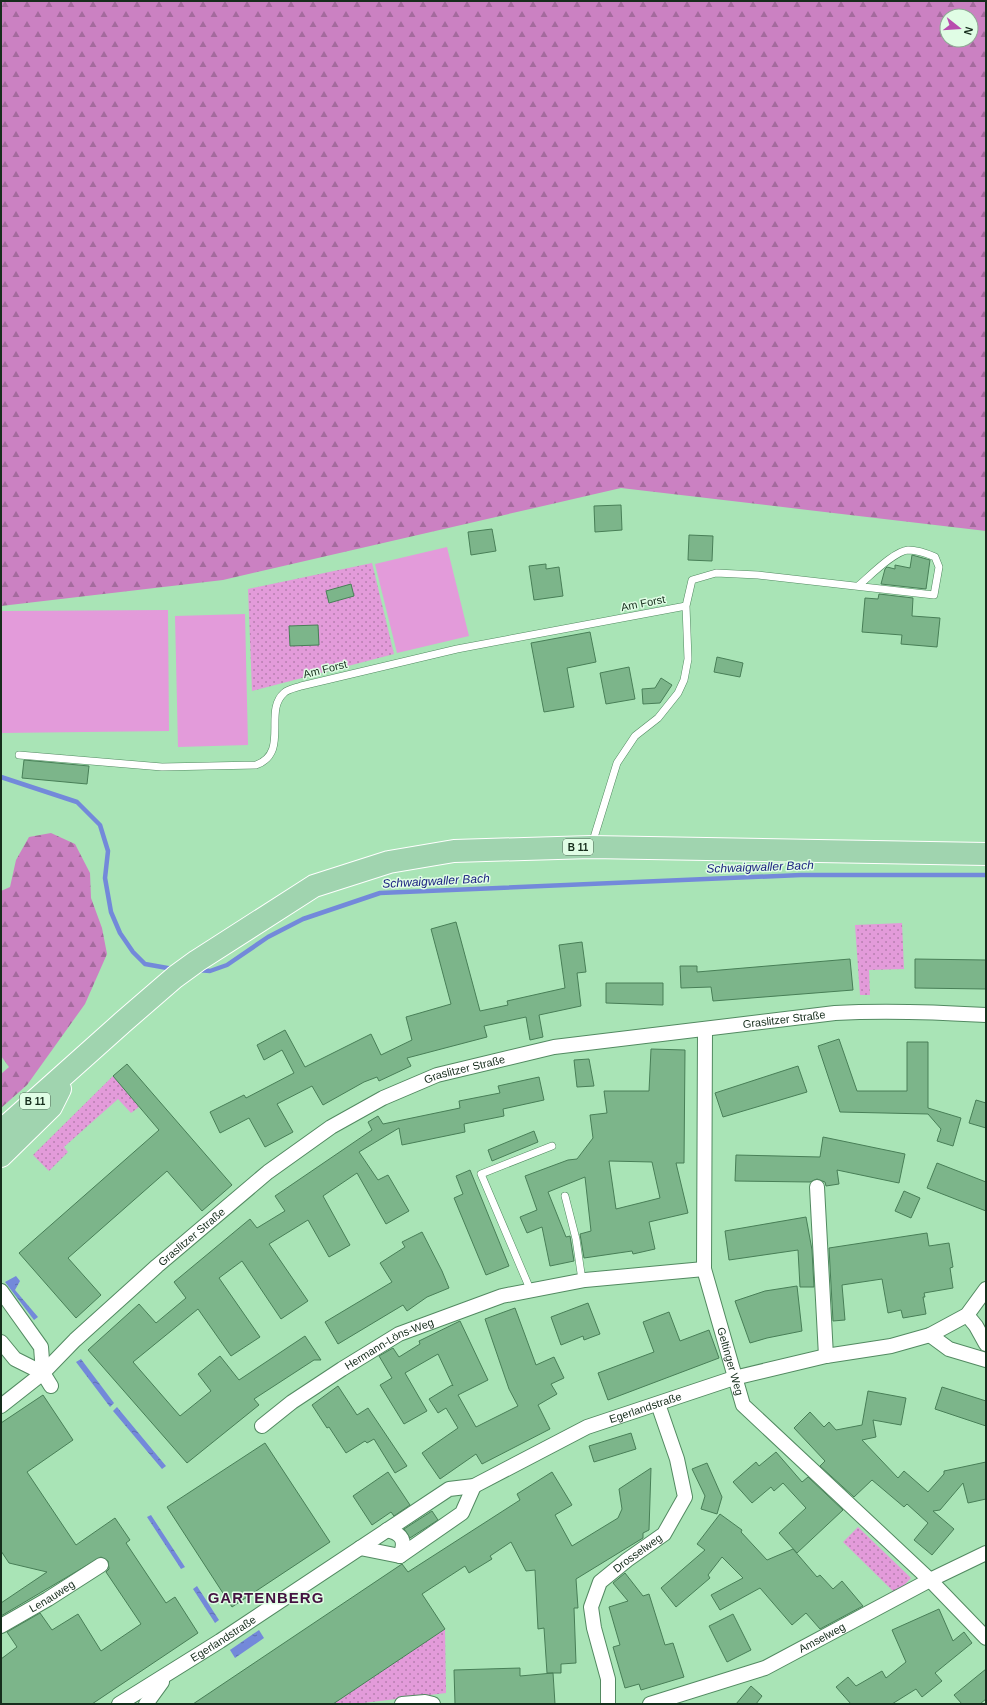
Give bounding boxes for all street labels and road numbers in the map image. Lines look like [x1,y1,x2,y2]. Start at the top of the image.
street label: Am Forst [620,593,666,613]
street label: Am Forst [302,658,348,680]
road number: B 11 [563,839,593,855]
street label: Graslitzer Straße [742,1008,826,1030]
street label: Graslitzer Straße [422,1053,506,1086]
road number: B 11 [20,1093,50,1109]
street label: Graslitzer Straße [156,1205,227,1268]
street label: Hermann-Löns-Weg [342,1316,435,1372]
street label: Geltinger Weg [715,1326,746,1397]
street label: Egerlandstraße [608,1390,683,1425]
street label: Drosselweg [611,1531,664,1575]
street label: Lenauweg [27,1578,77,1614]
street label: Egerlandstraße [188,1613,258,1664]
street label: Amselweg [797,1620,847,1655]

